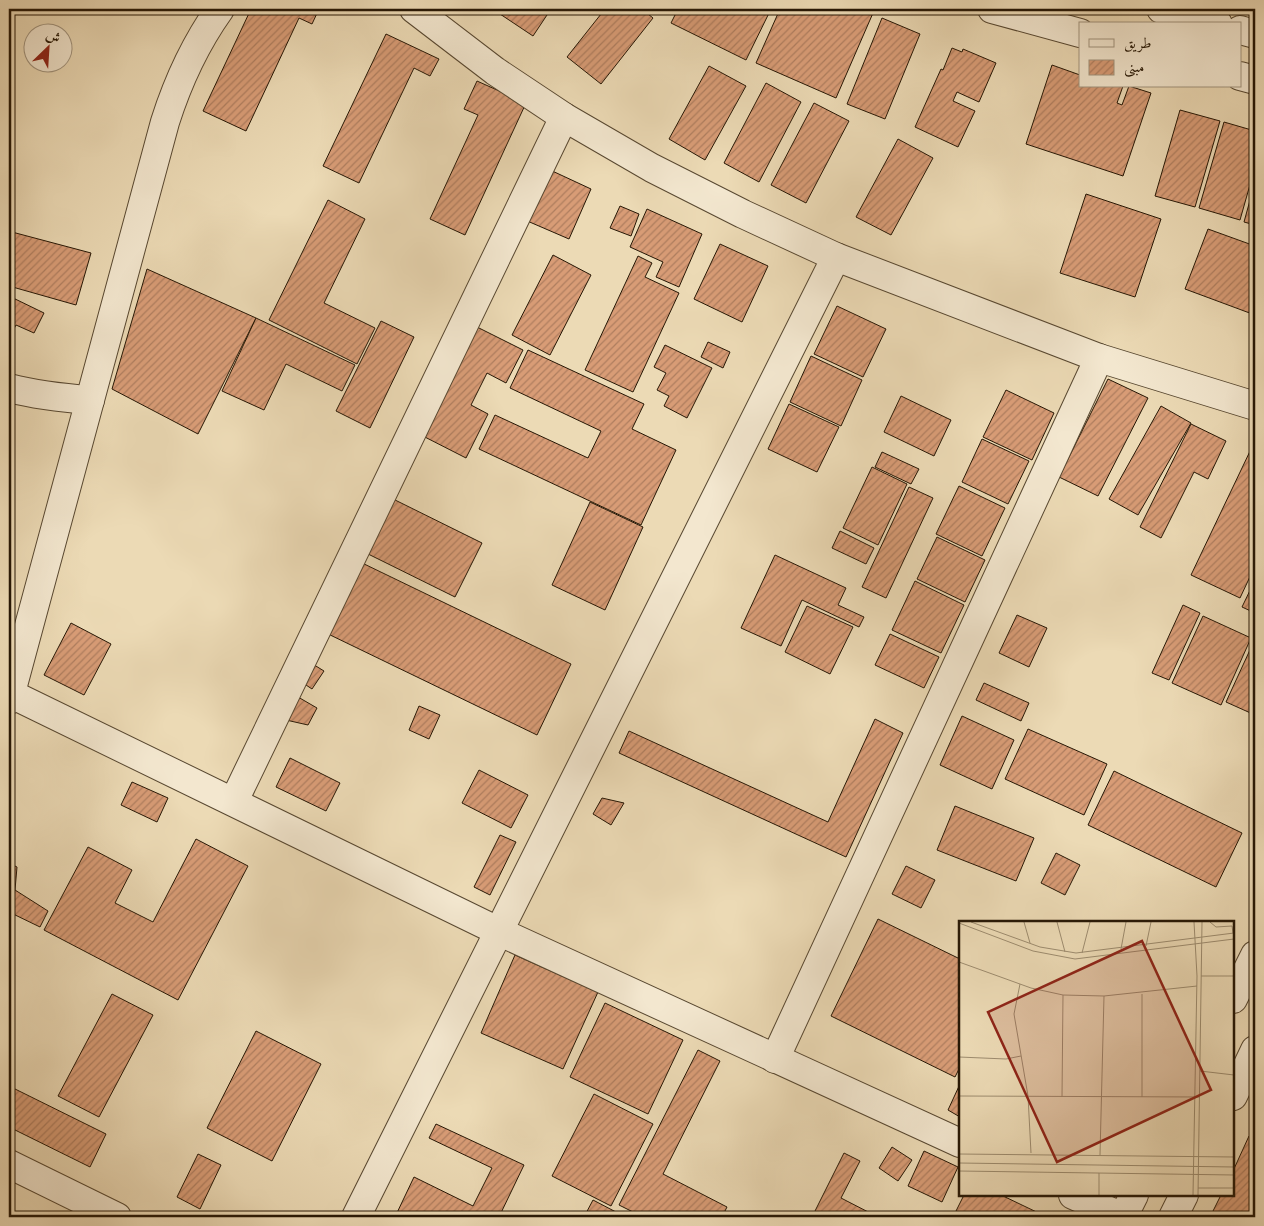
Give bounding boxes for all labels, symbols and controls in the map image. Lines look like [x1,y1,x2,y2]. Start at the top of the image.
north arrow [22,22,72,72]
legend [1079,22,1242,88]
text: ش [43,26,63,47]
text: طريق [1124,34,1151,53]
text: مبنى [1124,58,1144,78]
inset map [959,921,1234,1196]

